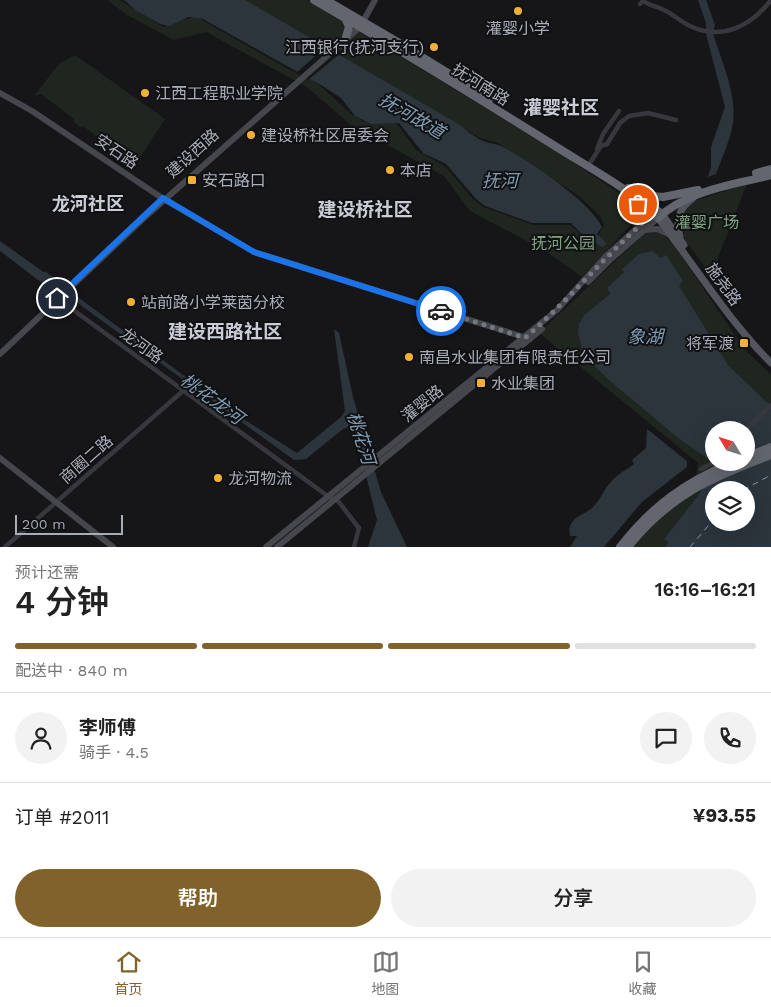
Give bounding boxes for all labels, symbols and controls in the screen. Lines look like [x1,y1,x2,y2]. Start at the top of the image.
marker: 灌婴小学 [512,5,524,17]
place label: 灌婴小学 [486,19,550,38]
place label: 江西银行(抚河支行) [285,38,424,57]
marker: 江西银行(抚河支行) [428,41,440,53]
street label: 抚河南路 [449,59,513,109]
place label: 江西工程职业学院 [155,84,283,103]
marker: 江西工程职业学院 [139,87,151,99]
water label: 抚河故道 [376,88,451,144]
district label: 灌婴社区 [523,96,599,119]
street label: 建设西路 [162,125,222,182]
place label: 建设桥社区居委会 [261,126,389,145]
marker: 建设桥社区居委会 [245,129,257,141]
street label: 安石路 [92,130,142,173]
place label: 本店 [400,161,432,180]
marker: 本店 [384,164,396,176]
water label: 抚河 [482,170,521,191]
place label: 安石路口 [202,171,266,190]
marker: 安石路口 [186,174,198,186]
pin [617,183,659,225]
icon: bag [624,190,652,218]
district label: 龙河社区 [52,193,124,214]
district label: 建设桥社区 [317,198,413,221]
park label: 灌婴广场 [675,213,739,232]
park label: 抚河公园 [531,234,595,253]
street label: 施尧路 [702,259,745,309]
pin [36,277,78,319]
icon: home [43,284,71,312]
courier [416,286,466,336]
place label: 站前路小学莱茵分校 [141,293,285,312]
marker: 站前路小学莱茵分校 [125,296,137,308]
icon: car [427,297,455,325]
district label: 建设西路社区 [168,320,282,343]
street label: 龙河路 [117,324,167,367]
water label: 象湖 [627,326,666,347]
place label: 将军渡 [686,334,734,353]
marker: 将军渡 [738,337,750,349]
place label: 南昌水业集团有限责任公司 [419,348,611,367]
marker: 南昌水业集团有限责任公司 [403,351,415,363]
water label: 桃花龙河 [177,369,250,430]
place label: 水业集团 [491,374,555,393]
marker: 水业集团 [475,377,487,389]
street label: 灌婴路 [398,381,447,426]
water label: 桃花河 [343,409,381,470]
north arrow [705,421,755,471]
map controls [705,421,755,531]
street label: 商圈二路 [56,431,117,488]
place label: 龙河物流 [228,469,292,488]
marker: 龙河物流 [212,472,224,484]
button: layers [705,481,755,531]
scale bar [15,512,122,535]
text: 200 m [22,516,66,532]
text: 预计还需 [15,563,79,582]
text: 16:16–16:21 [655,578,756,601]
text: 4 分钟 [15,583,109,621]
text: 配送中 · 840 m [15,661,128,680]
button: person [15,712,67,764]
button: chat [640,712,692,764]
button: phone [704,712,756,764]
text: 李师傅 [79,716,136,739]
text: 骑手 · 4.5 [79,743,149,762]
text: ¥93.55 [693,804,756,827]
text: 订单 #2011 [15,806,109,829]
button: 帮助 [15,869,381,927]
button: 分享 [391,869,756,927]
tab: 首页 [115,948,143,998]
tab: 地图 [372,948,400,998]
tab: 收藏 [629,948,657,998]

